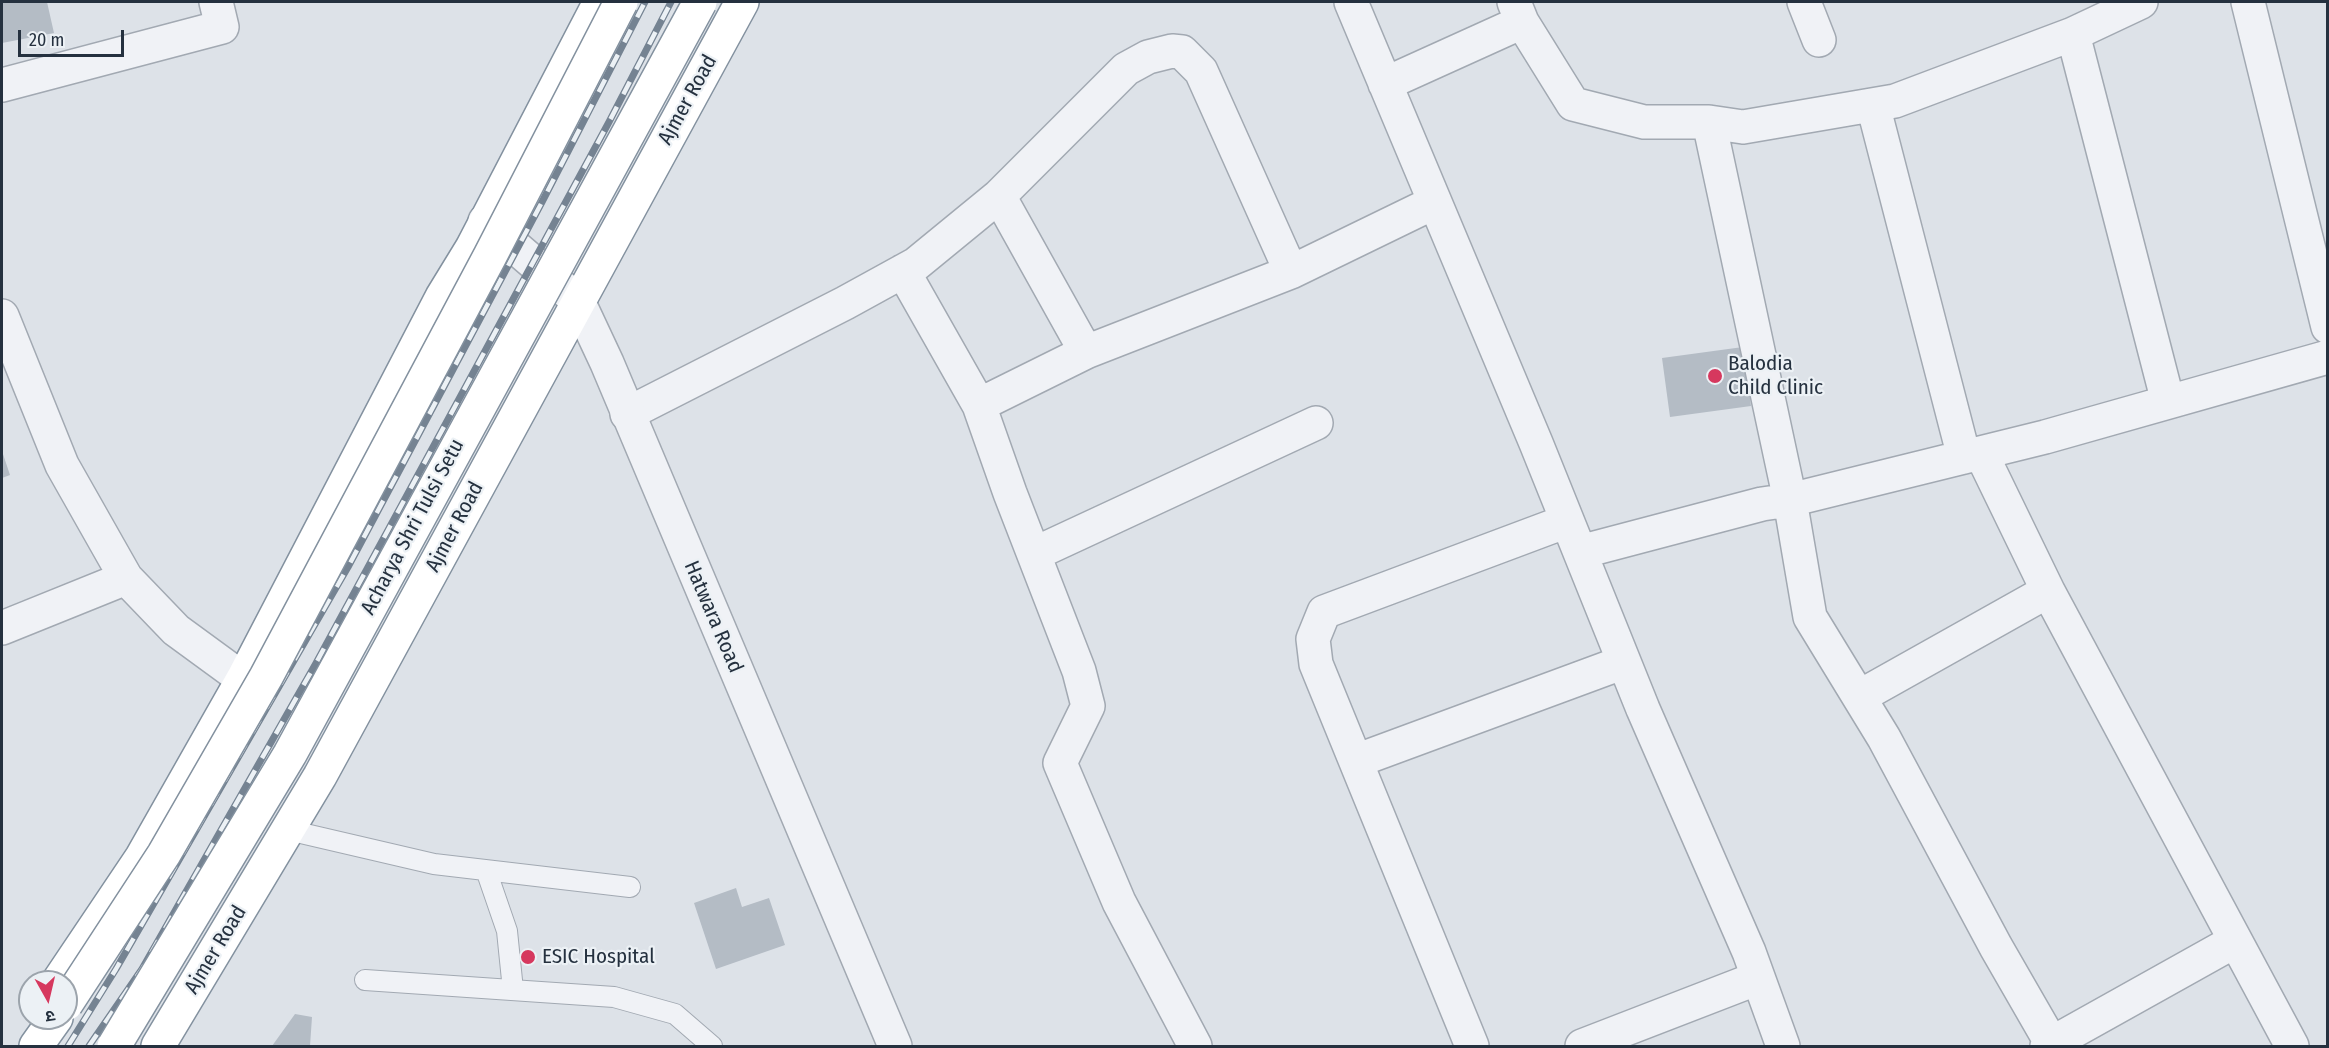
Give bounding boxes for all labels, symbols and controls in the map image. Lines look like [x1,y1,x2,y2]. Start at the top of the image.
scale bar [21,18,128,56]
text: 20 m [29,29,64,51]
street label: Ajmer Road [653,51,723,149]
place label: Balodia Child Clinic [1728,351,1823,401]
marker: Balodia Child Clinic [1706,367,1724,385]
street label: Acharya Shri Tulsi Setu [356,435,470,619]
street label: Ajmer Road [421,478,489,576]
street label: Hatwara Road [678,557,748,677]
street label: Ajmer Road [180,901,252,999]
place label: ESIC Hospital [542,944,655,970]
marker: ESIC Hospital [519,948,537,966]
north arrow [18,970,78,1030]
text: उ [44,1006,56,1026]

